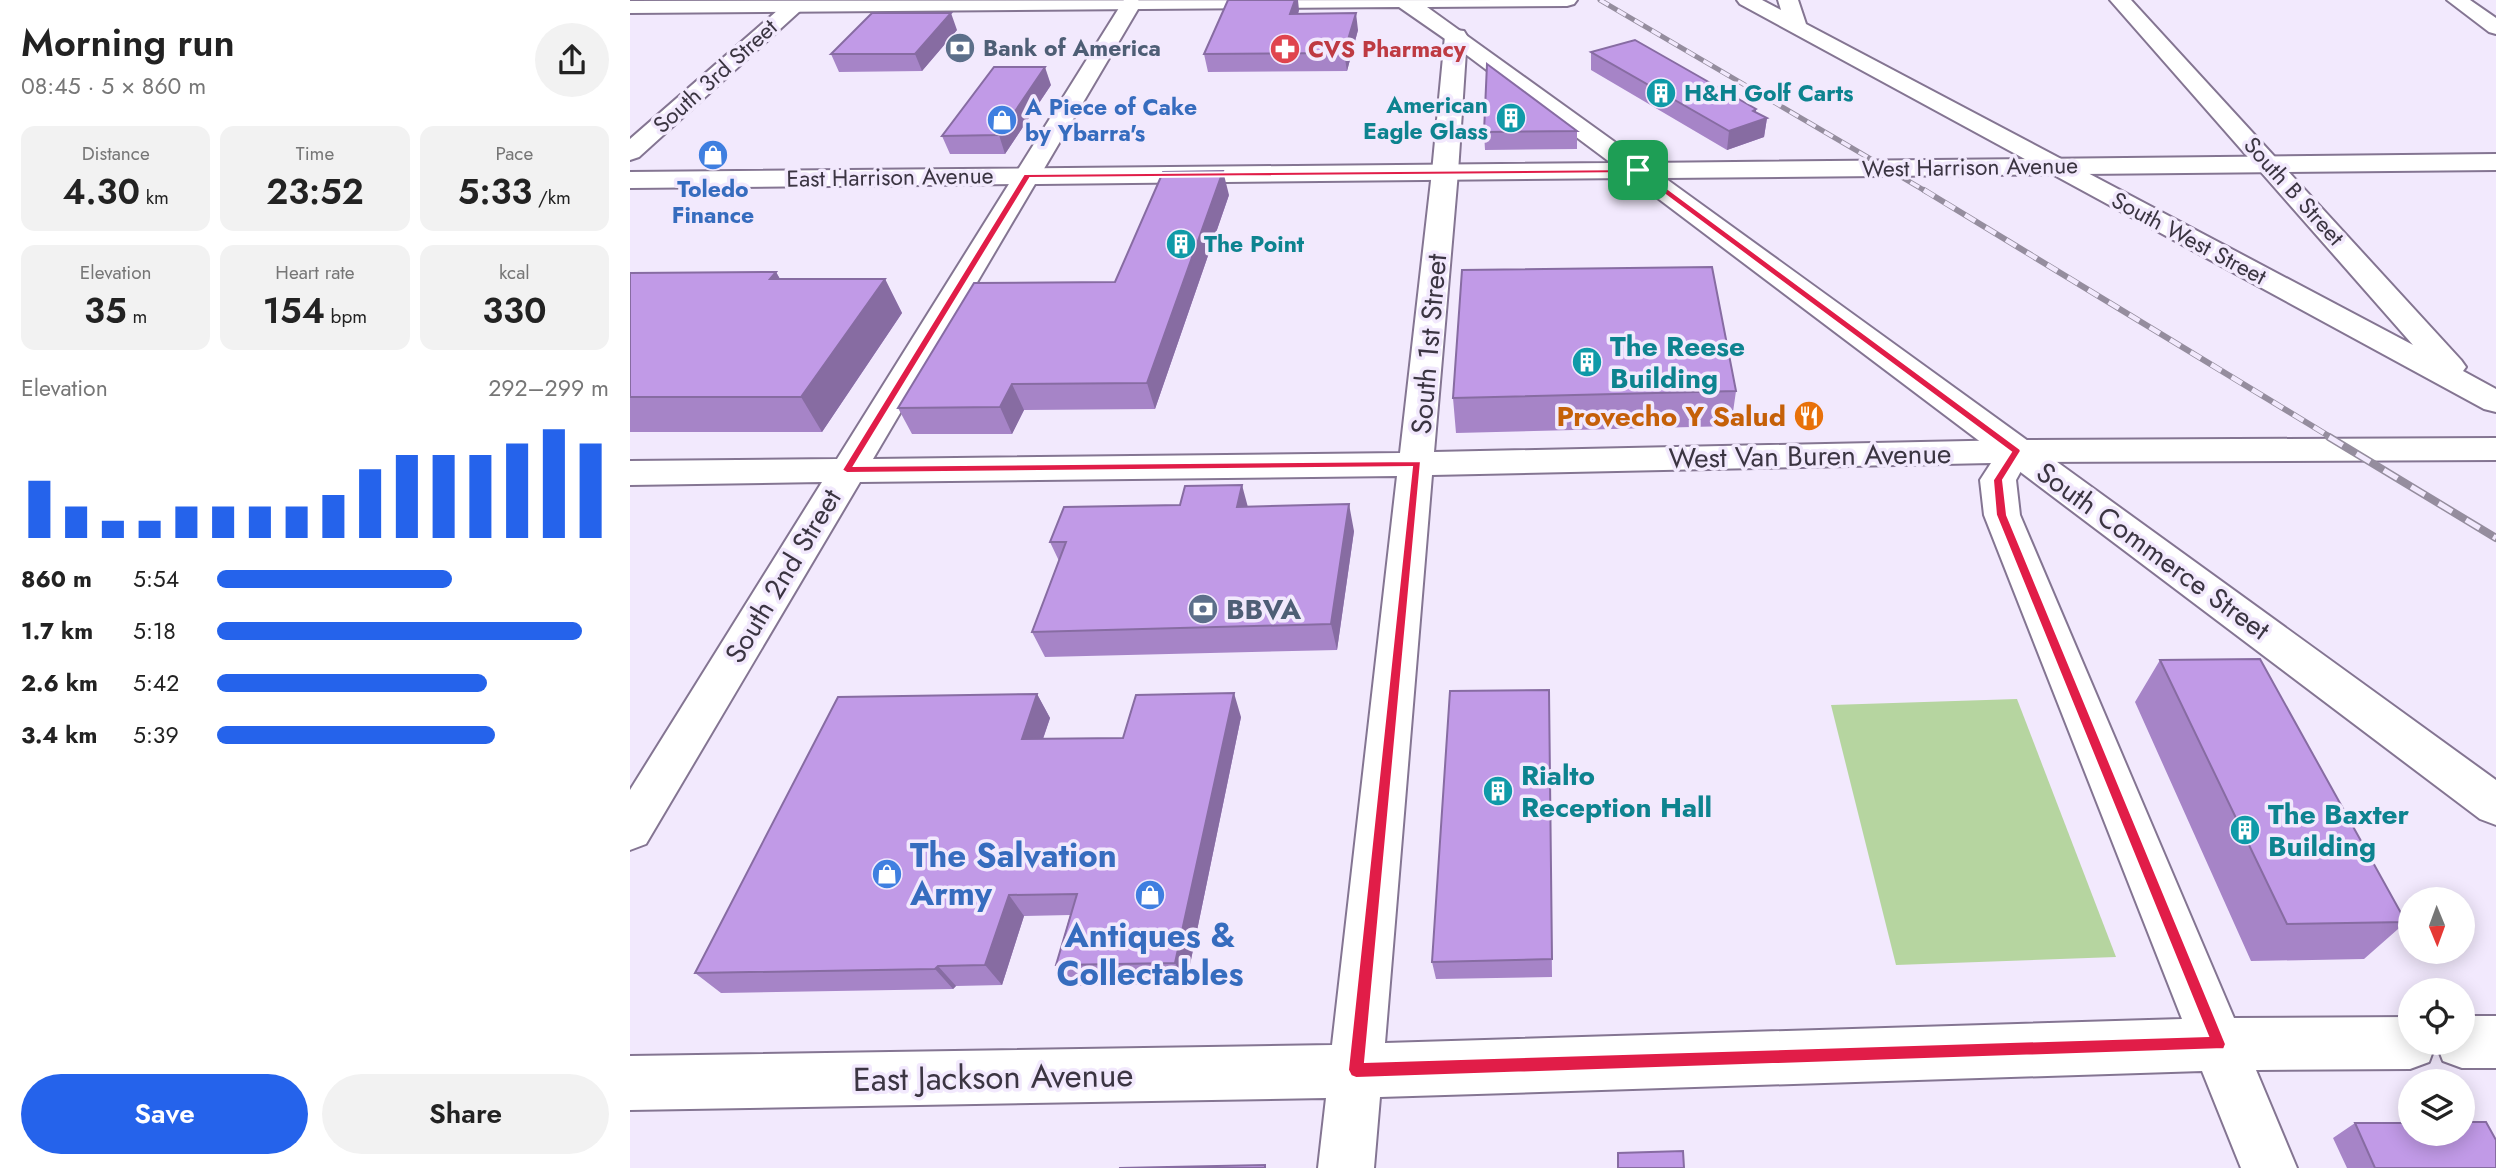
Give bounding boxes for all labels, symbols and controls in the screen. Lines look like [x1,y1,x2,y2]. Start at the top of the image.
street label: South 3rd Street [645,10,785,141]
text: Morning run [21,15,235,70]
button: share [535,23,609,97]
bank icon: Bank of America [943,31,977,65]
place label: Bank of America [983,31,1161,65]
pharmacy icon: CVS Pharmacy [1268,32,1302,66]
place label: CVS Pharmacy [1308,32,1467,66]
text: 08:45 · 5 × 860 m [21,69,206,103]
building icon: H&H Golf Carts [1644,76,1678,110]
place label: H&H Golf Carts [1684,76,1853,110]
place label: American Eagle Glass [1363,88,1488,148]
place label: A Piece of Cake by Ybarra's [1024,90,1197,150]
building icon: American Eagle Glass [1494,101,1528,135]
shop icon: A Piece of Cake by Ybarra's [985,103,1019,137]
street label: South B Street [2236,129,2353,253]
shop icon: Toledo Finance [696,138,730,172]
text: Distance [82,140,150,167]
text: Time [296,140,334,167]
text: Pace [495,140,533,167]
pin [1608,140,1668,200]
street label: West Harrison Avenue [1862,148,2079,186]
icon: arrive [1619,151,1657,189]
street label: East Harrison Avenue [786,158,994,196]
text: 4.30 [62,167,140,217]
text: 23:52 [266,167,364,217]
text: 5:33 [458,167,532,217]
place label: Toledo Finance [672,172,754,232]
street label: South West Street [2105,183,2273,293]
text: km [140,184,169,211]
text: /km [532,184,571,211]
building icon: The Point [1164,227,1198,261]
place label: The Point [1204,227,1305,261]
street label: South 1st Street [1401,252,1457,436]
text: Elevation [80,259,152,286]
text: Heart rate [275,259,355,286]
text: kcal [499,259,530,286]
text: 35 [84,286,127,336]
text: 154 [263,286,325,336]
text: 330 [482,286,546,336]
text: m [127,303,147,330]
text: bpm [325,303,367,330]
place label: The Reese Building [1610,326,1745,399]
building icon: The Reese Building [1570,345,1604,379]
text: Elevation [21,371,108,405]
text: 292–299 m [488,371,609,405]
place label: Provecho Y Salud [1556,396,1786,437]
restaurant icon: Provecho Y Salud [1792,399,1826,433]
street label: West Van Buren Avenue [1668,433,1952,479]
street label: South Commerce Street [2028,452,2279,650]
street label: South 2nd Street [715,481,851,671]
text: 860 m [21,562,92,596]
text: 5:54 [133,562,179,596]
place label: BBVA [1226,589,1302,630]
bank icon: BBVA [1186,592,1220,626]
text: 1.7 km [21,614,93,648]
text: 5:18 [133,614,176,648]
text: 2.6 km [21,666,98,700]
text: 5:42 [133,666,179,700]
text: 3.4 km [21,718,97,752]
text: 5:39 [133,718,179,752]
place label: Rialto Reception Hall [1521,755,1712,828]
building icon: Rialto Reception Hall [1481,774,1515,808]
place label: The Baxter Building [2268,794,2410,867]
building icon: The Baxter Building [2228,813,2262,847]
place label: The Salvation Army [909,832,1117,917]
shop icon: The Salvation Army [870,857,904,891]
shop icon: Antiques & Collectables [1133,878,1167,912]
north arrow [2398,887,2474,964]
map controls [2398,887,2475,1146]
place label: Antiques & Collectables [1056,912,1244,997]
button: locate [2398,978,2475,1055]
street label: East Jackson Avenue [852,1051,1134,1103]
button: layers [2398,1069,2475,1146]
button: Save [21,1074,308,1154]
button: Share [322,1074,609,1154]

